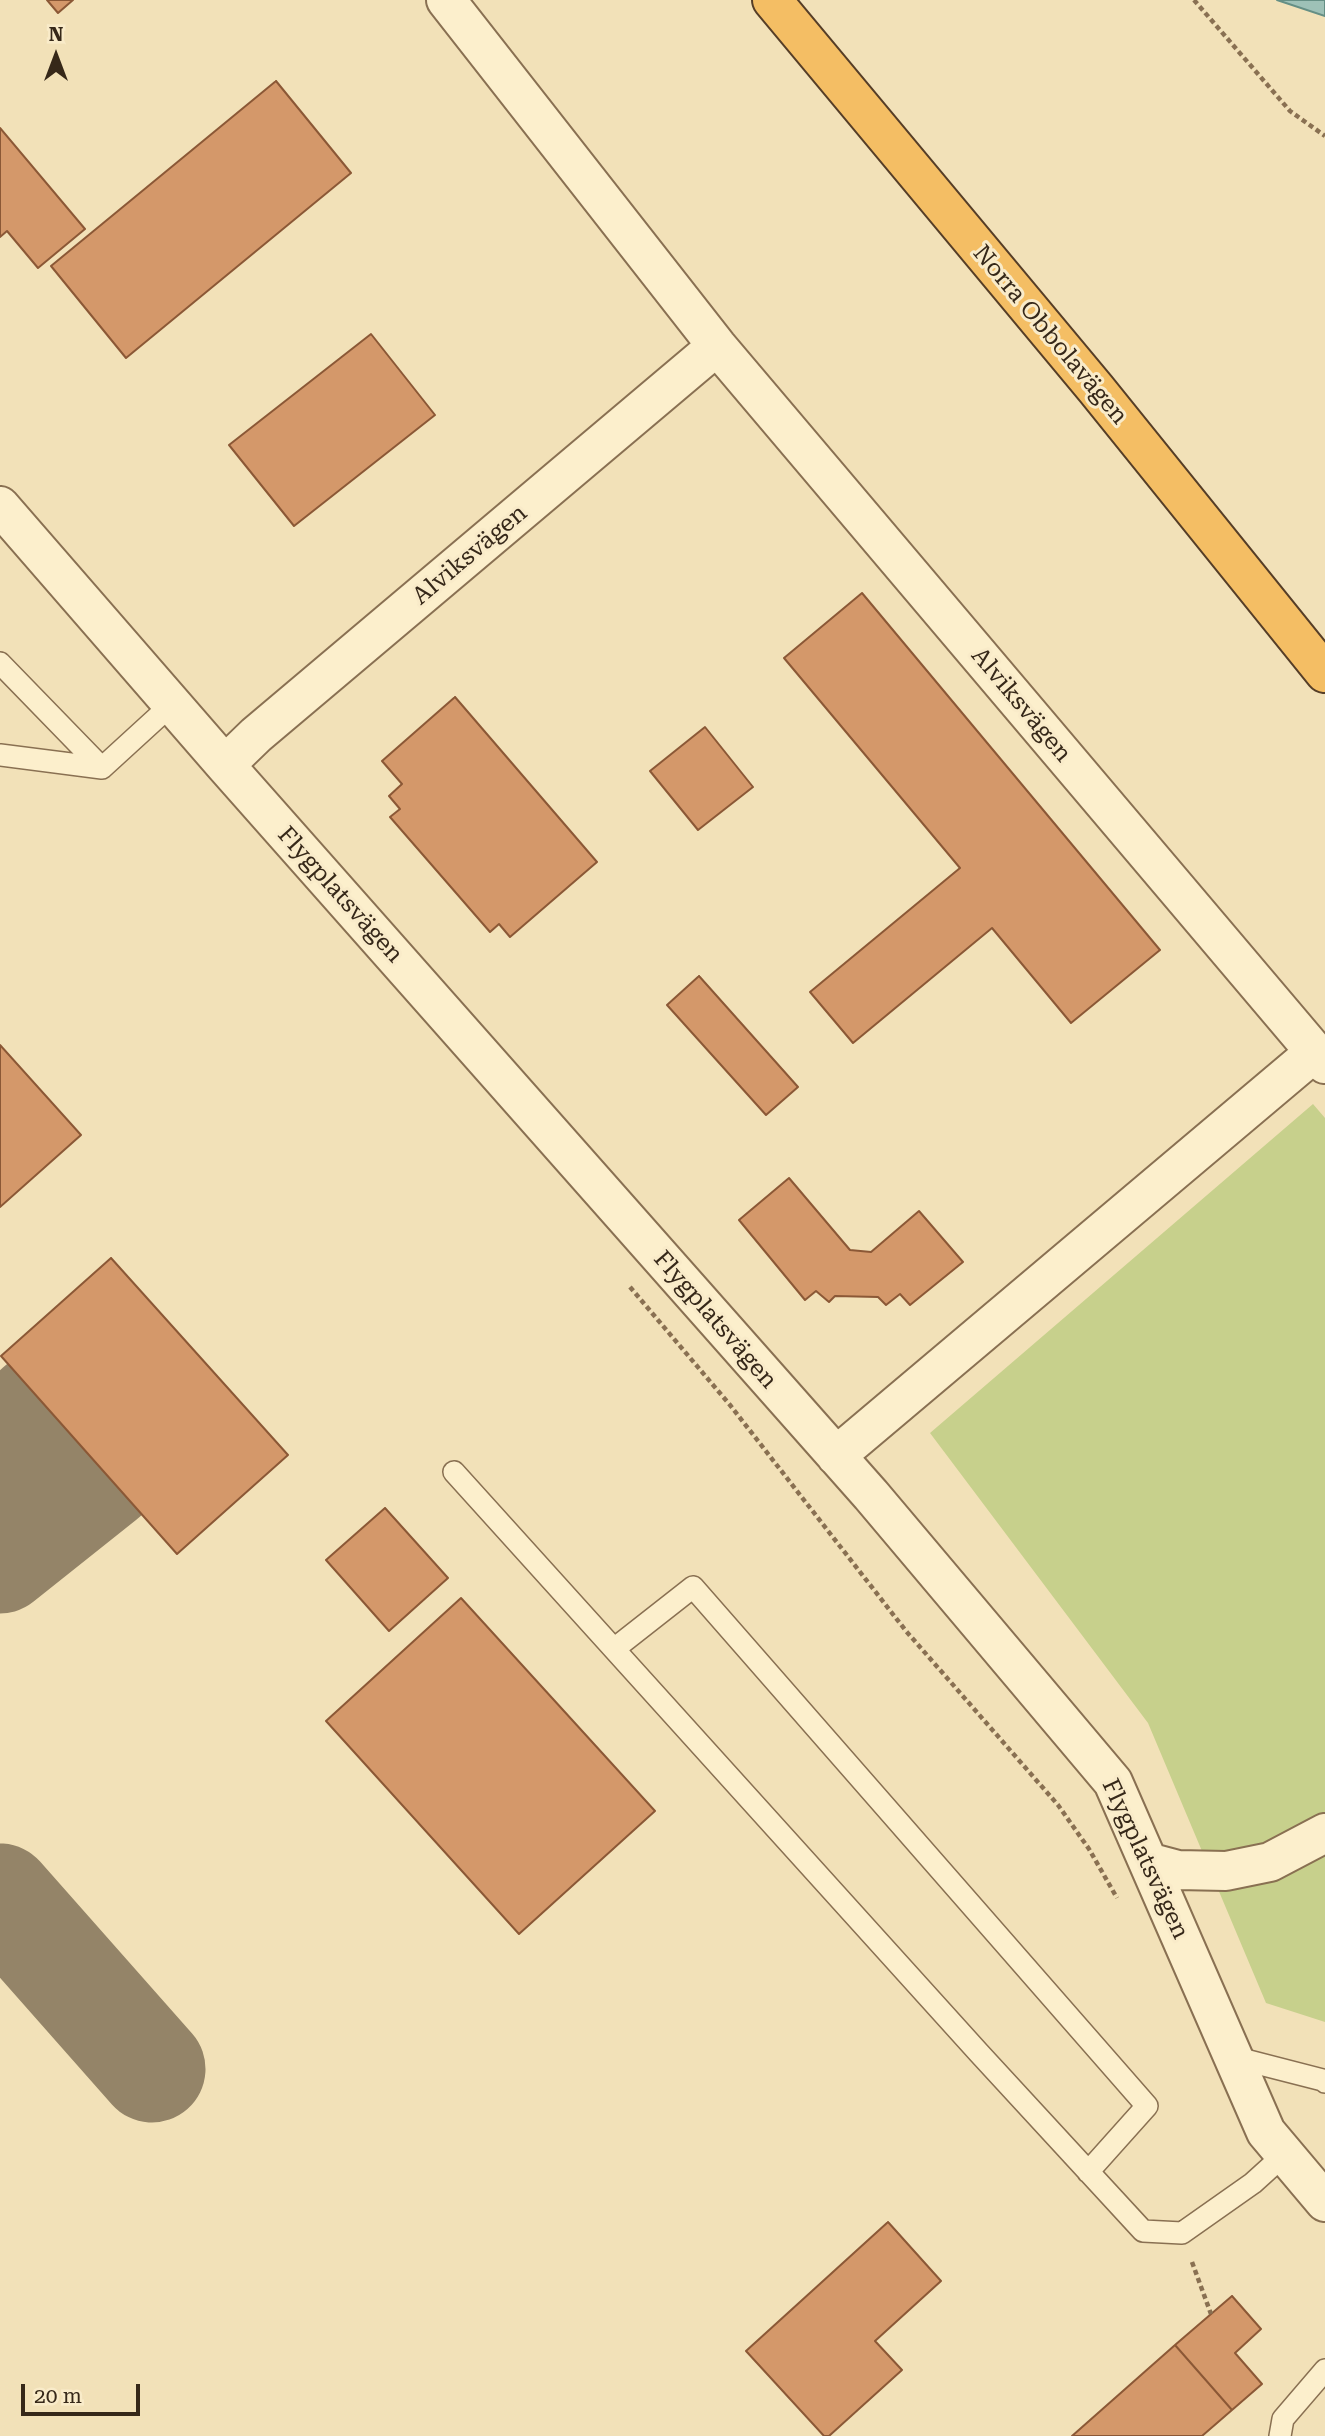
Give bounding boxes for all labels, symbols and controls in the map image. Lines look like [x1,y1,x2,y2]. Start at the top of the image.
north arrow [21,21,91,91]
text: N [49,23,63,46]
street label: Norra Obbolavägen [967,240,1133,430]
street label: Alviksvägen [407,499,533,611]
street label: Alviksvägen [965,642,1077,768]
street label: Flygplatsvägen [271,821,409,969]
street label: Flygplatsvägen [647,1245,783,1395]
street label: Flygplatsvägen [1095,1774,1195,1944]
scale bar [24,2370,144,2414]
text: 20 m [34,2384,82,2408]

